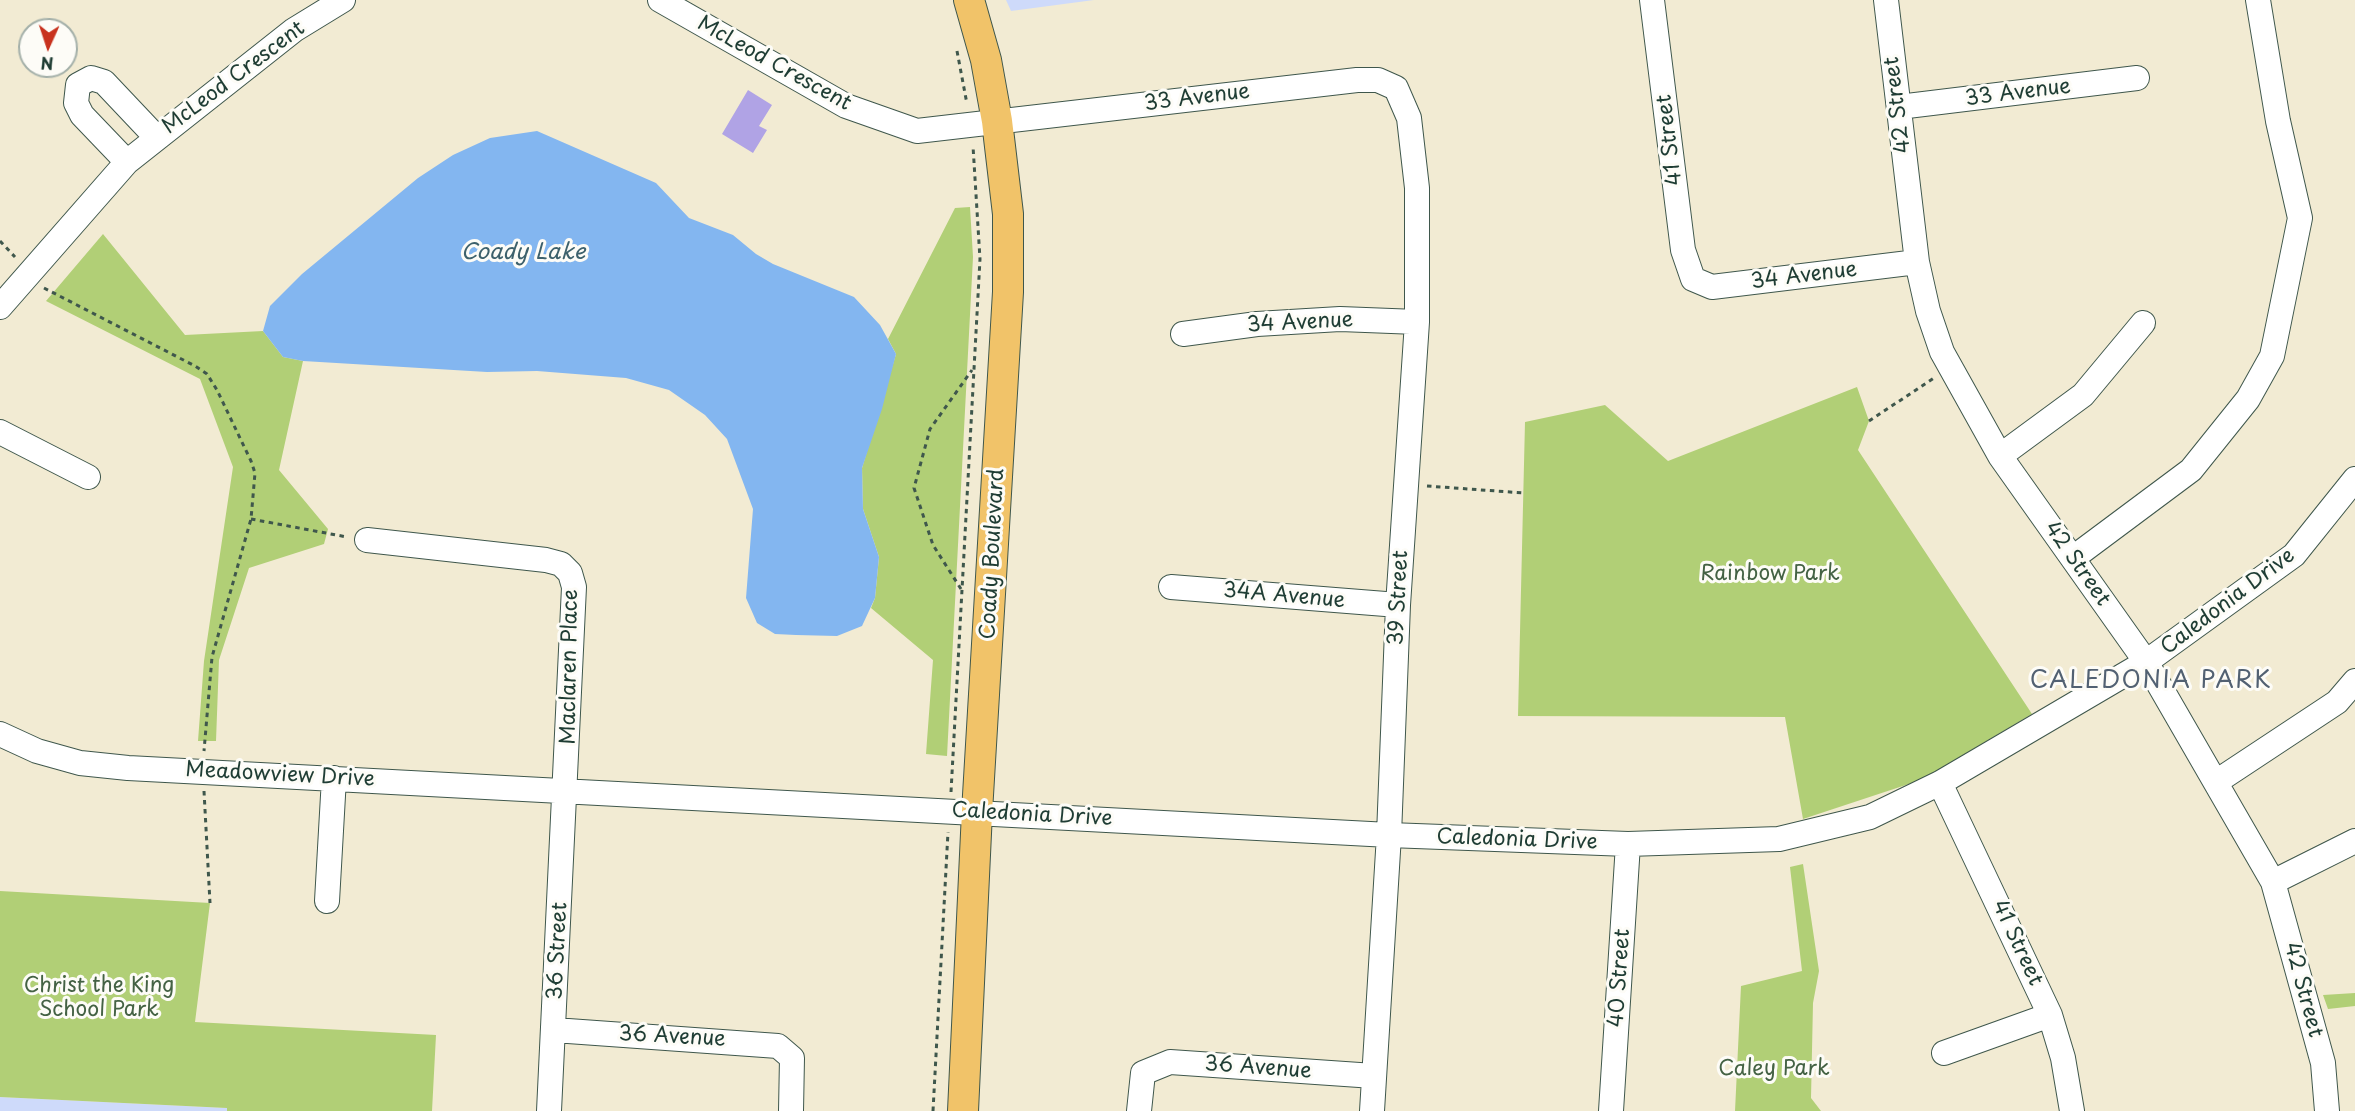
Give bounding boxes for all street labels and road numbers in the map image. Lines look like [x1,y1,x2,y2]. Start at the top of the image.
street label: McLeod Crescent [693,11,855,117]
street label: McLeod Crescent [158,16,310,140]
street label: 42 Street [1880,55,1916,155]
street label: 33 Avenue [1964,74,2072,112]
street label: 33 Avenue [1143,79,1251,117]
street label: 41 Street [1652,93,1688,187]
street label: 34 Avenue [1750,257,1858,295]
street label: 34 Avenue [1246,308,1354,338]
street label: Coady Boulevard [976,468,1010,640]
street label: 42 Street [2039,517,2115,611]
street label: Caledonia Drive [2156,543,2300,661]
street label: 39 Street [1384,550,1414,646]
street label: 34A Avenue [1222,578,1346,614]
street label: Maclaren Place [556,589,584,745]
street label: Meadowview Drive [185,757,375,793]
street label: Caledonia Drive [951,798,1113,832]
street label: Caledonia Drive [1436,825,1598,855]
street label: 41 Street [1986,896,2048,990]
street label: 36 Street [543,901,573,1001]
street label: 40 Street [1604,928,1636,1028]
street label: 42 Street [2278,940,2328,1040]
street label: 36 Avenue [618,1022,726,1052]
street label: 36 Avenue [1204,1052,1312,1084]

